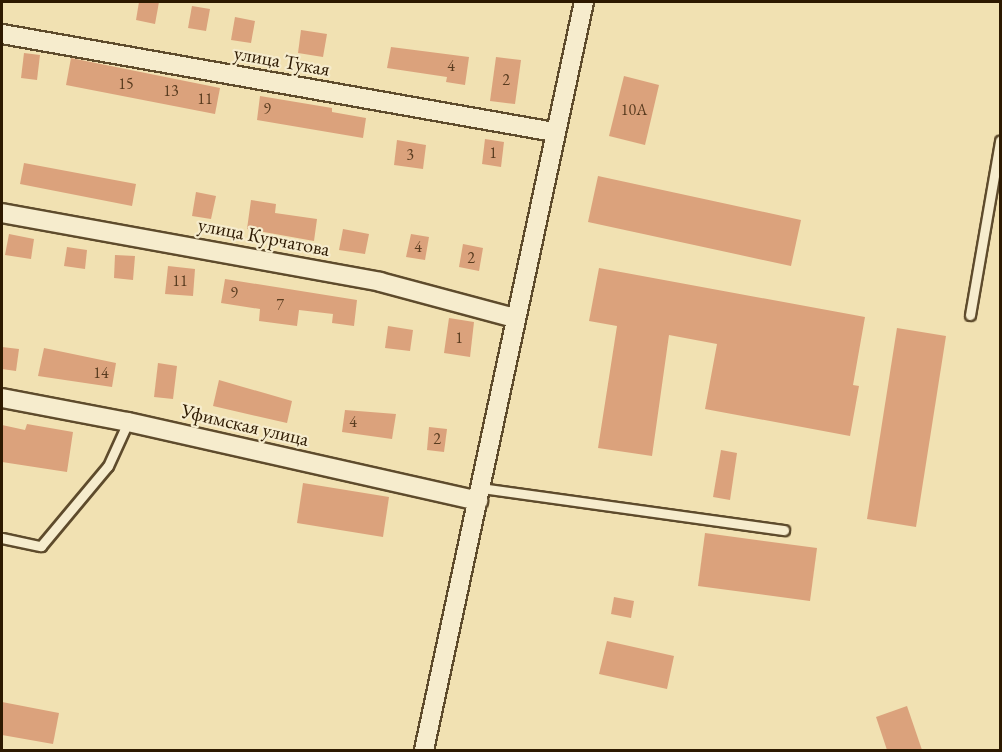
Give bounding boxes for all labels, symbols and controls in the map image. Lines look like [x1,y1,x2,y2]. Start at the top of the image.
street label: улица Тукая [232,41,332,81]
house number: 4 [447,56,455,76]
house number: 2 [502,70,510,90]
house number: 15 [118,74,134,94]
house number: 13 [163,81,179,101]
house number: 11 [197,89,213,109]
house number: 9 [263,99,271,119]
house number: 10А [621,100,647,120]
house number: 1 [489,143,497,163]
house number: 3 [406,145,414,165]
street label: улица Курчатова [196,212,332,262]
house number: 4 [414,237,422,257]
house number: 2 [467,248,475,268]
house number: 11 [172,271,188,291]
house number: 9 [230,283,238,303]
house number: 7 [276,295,284,315]
house number: 1 [455,328,463,348]
house number: 14 [93,363,109,383]
street label: Уфимская улица [179,399,311,451]
house number: 4 [349,412,357,432]
house number: 2 [433,429,441,449]

